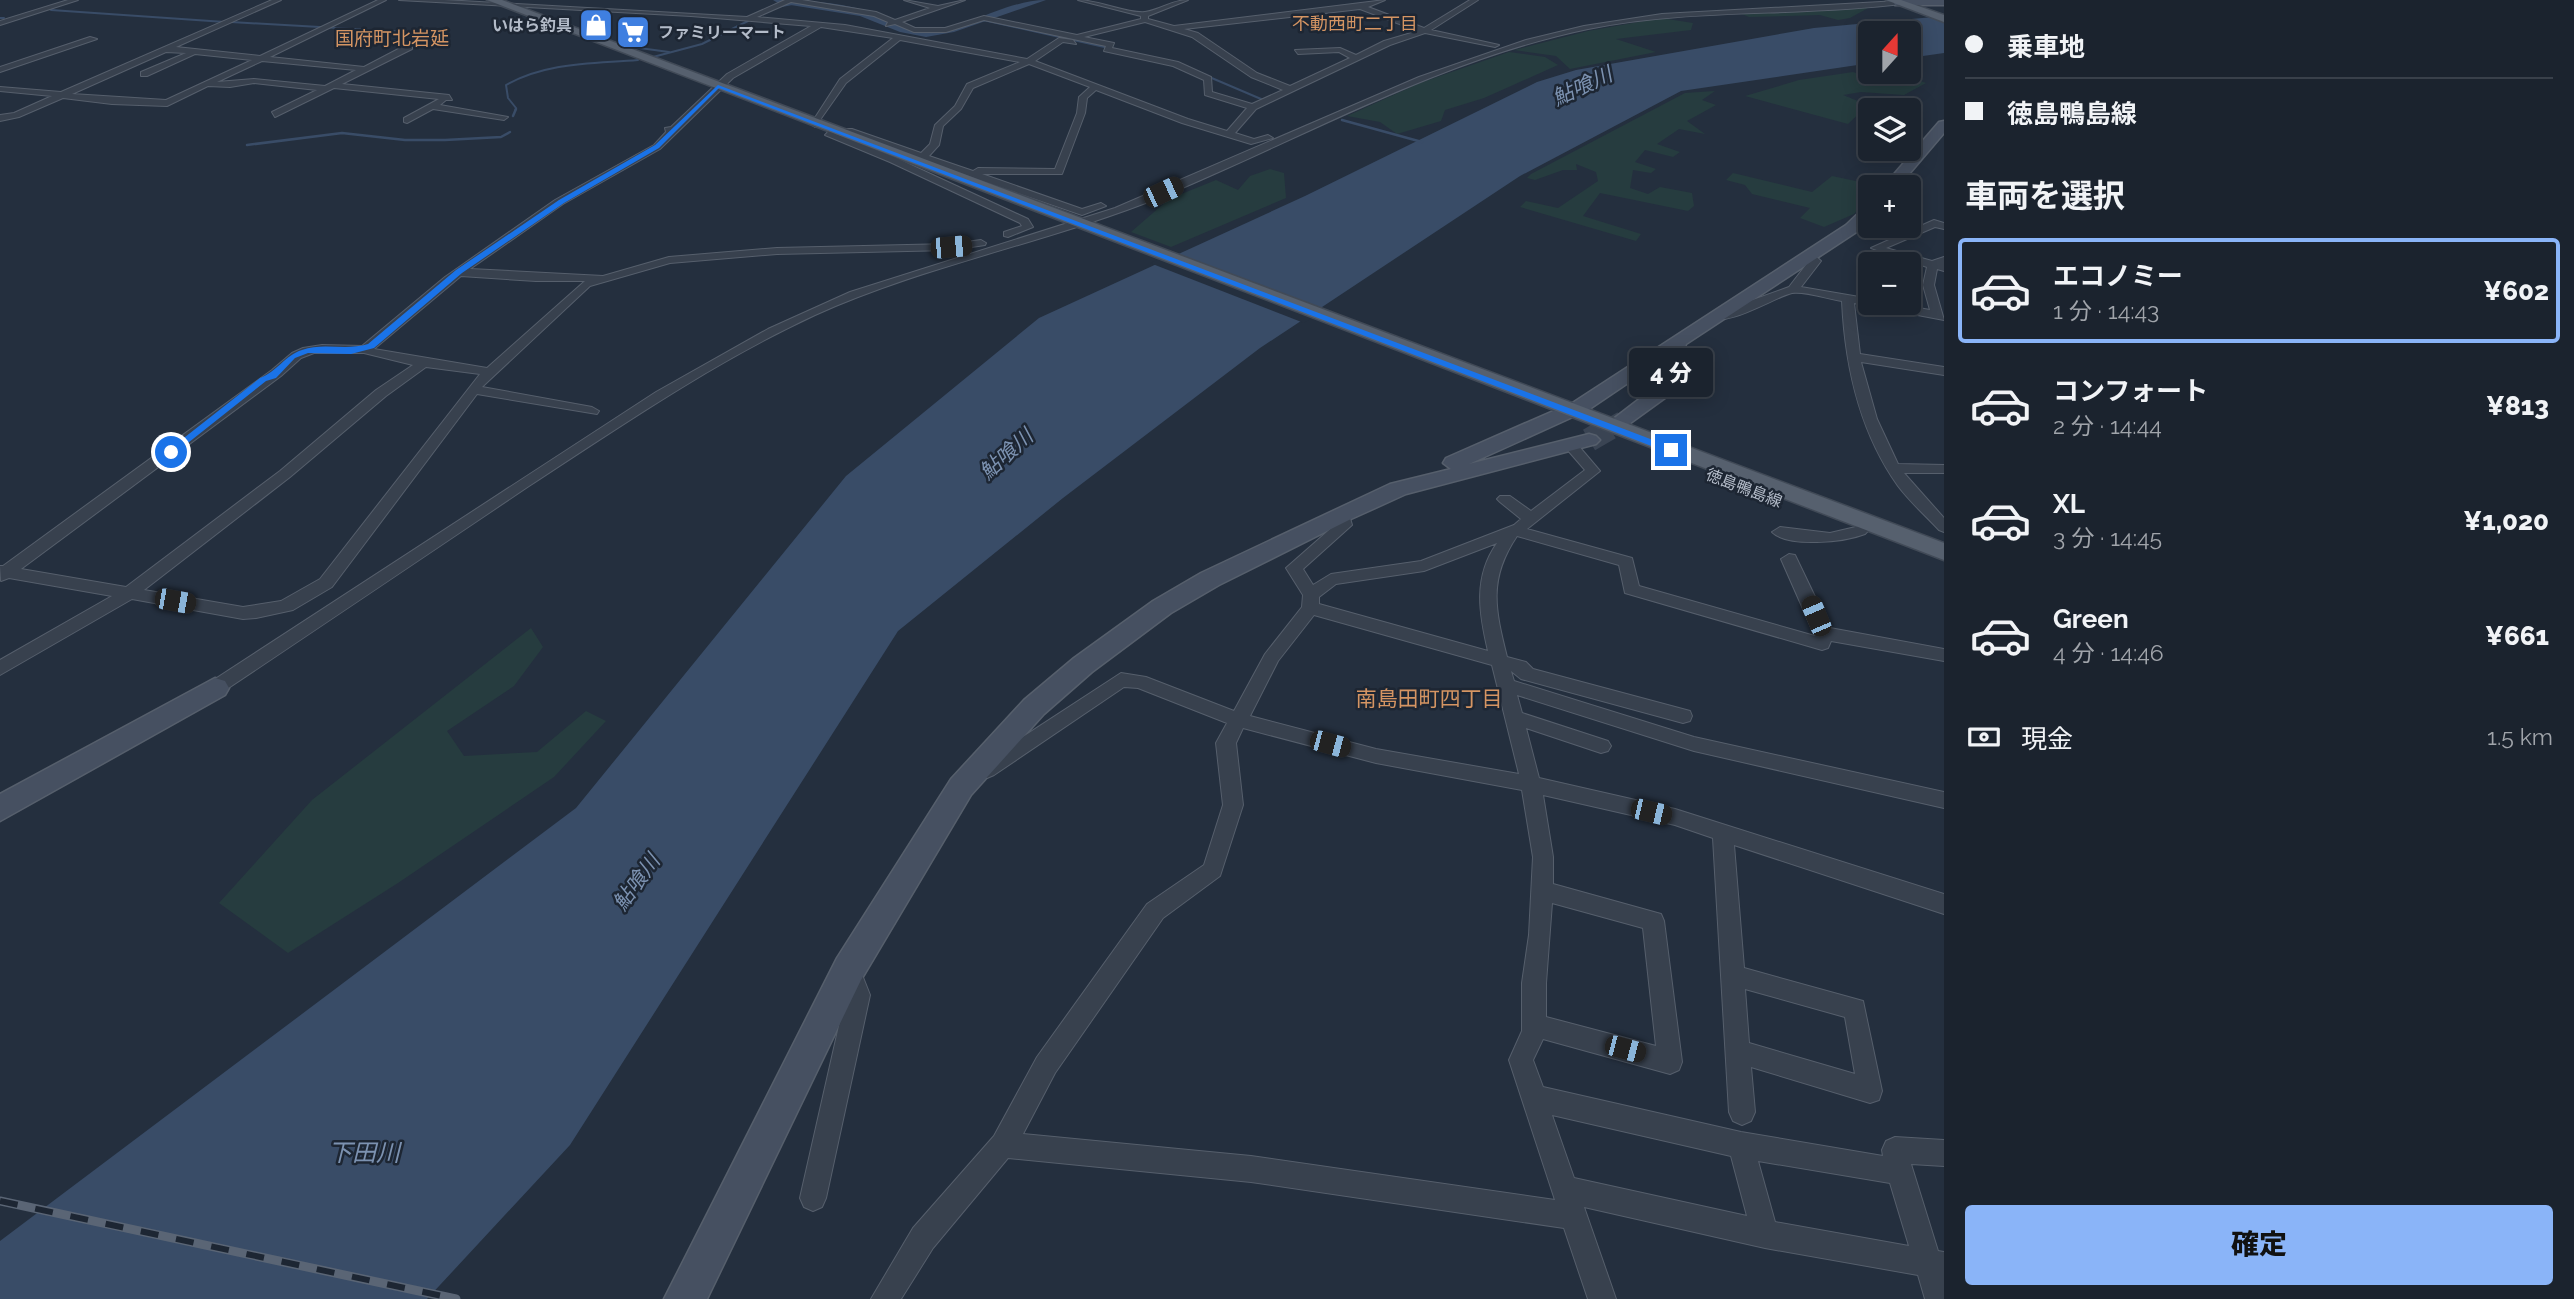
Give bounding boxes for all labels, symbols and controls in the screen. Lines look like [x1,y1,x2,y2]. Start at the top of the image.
shop icon: いはら釣具 [577,6,615,44]
supermarket icon: ファミリーマート [614,13,652,51]
district label: 不動西町二丁目 [1292,13,1418,34]
place label: いはら釣具 [492,16,572,35]
north arrow [1858,21,1922,84]
map controls [1858,21,1921,315]
place label: ファミリーマート [658,23,786,42]
district label: 国府町北岩延 [335,27,449,49]
text: 乗車地 [2007,32,2085,62]
water label: 鮎喰川 [1548,61,1618,111]
button: layers [1858,98,1921,161]
text: 徳島鴨島線 [2007,99,2137,129]
car [1140,174,1187,210]
button: + [1858,175,1921,238]
text: 車両を選択 [1965,177,2125,214]
car [930,235,973,259]
button: − [1858,252,1921,315]
icon: car [1969,259,2032,322]
text: エコノミー [2053,261,2183,291]
text: ¥602 [2483,276,2549,306]
text: 1 分 · 14:43 [2053,297,2159,324]
callout: 4 分 [1629,349,1713,398]
text: 4 分 [1650,359,1692,386]
icon: car [1969,374,2032,437]
text: コンフォート [2053,376,2208,406]
text: ¥813 [2486,391,2549,421]
text: 2 分 · 14:44 [2053,412,2162,439]
water label: 鮎喰川 [974,422,1039,484]
route end [1655,434,1687,466]
route start [155,436,187,468]
street label: 徳島鴨島線 [1703,465,1785,511]
icon: car [1969,489,2032,552]
text: XL [2053,489,2085,519]
text: ¥1,020 [2463,506,2549,536]
text: 3 分 · 14:45 [2053,524,2162,551]
car [153,587,198,615]
car [1799,593,1834,639]
icon: car [1969,604,2032,667]
text: Green [2053,604,2129,634]
text: ¥661 [2485,621,2549,651]
text: 4 分 · 14:46 [2053,639,2164,666]
district label: 南島田町四丁目 [1356,686,1503,711]
icon: cash [1965,718,2003,756]
text: 1.5 km [2487,723,2553,750]
text: 現金 [2021,724,2073,754]
car [1307,728,1354,760]
car [1629,797,1674,827]
water label: 鮎喰川 [607,848,666,915]
car [1602,1033,1649,1065]
water label: 下田川 [328,1138,403,1167]
button: 確定 [1965,1205,2553,1285]

